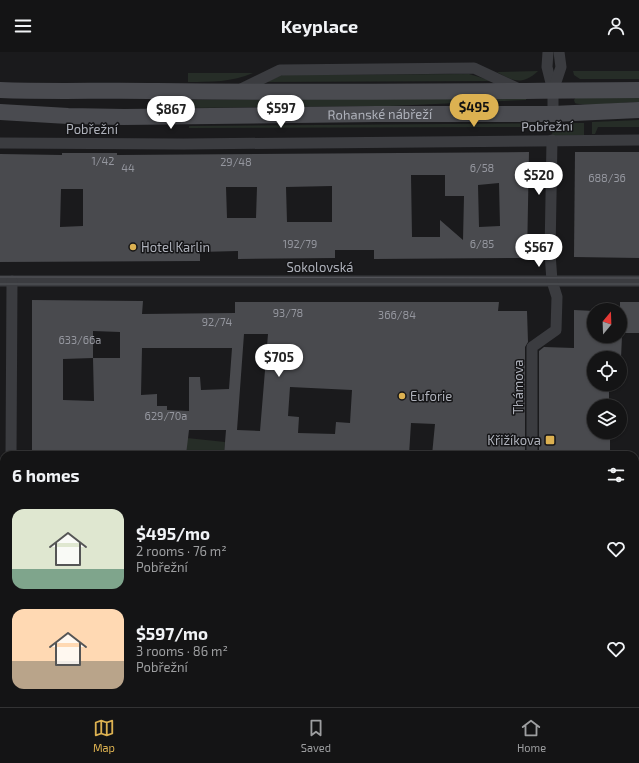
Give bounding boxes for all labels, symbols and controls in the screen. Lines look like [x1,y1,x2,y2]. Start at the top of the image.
icon: menu [12,15,34,37]
text: Keyplace [281,15,358,37]
icon: person [605,15,627,37]
pin: $495 [450,94,498,128]
pin: $597 [257,95,305,129]
pin: $867 [147,96,195,130]
text: $495 [459,99,489,115]
text: $597 [266,100,296,116]
text: $867 [156,101,186,117]
street label: Rohanské nábřeží [327,106,433,123]
street label: Pobřežní [521,118,574,134]
street label: Pobřežní [66,121,119,137]
house number: 1/42 [91,154,115,167]
house number: 29/48 [220,155,252,168]
house number: 44 [121,161,135,174]
house number: 6/58 [470,161,494,174]
pin: $520 [515,162,563,196]
text: $520 [524,167,554,183]
house number: 688/36 [588,171,626,184]
pin: $567 [515,234,563,268]
house number: 192/79 [283,237,317,250]
house number: 6/85 [470,237,494,250]
place label: Hotel Karlin [141,239,210,255]
text: $567 [524,239,554,255]
marker: Hotel Karlin [128,242,138,252]
street label: Sokolovská [287,259,353,275]
north arrow [587,303,627,343]
map controls [587,303,627,439]
house number: 93/78 [273,306,303,319]
house number: 366/84 [378,308,416,321]
house number: 92/74 [202,315,233,328]
house number: 633/66a [59,333,101,346]
pin: $705 [255,344,303,378]
text: $705 [264,349,294,365]
button: locate [587,351,627,391]
street label: Thámova [510,360,526,414]
place label: Euforie [410,388,452,404]
marker: Euforie [397,391,407,401]
button: layers [587,399,627,439]
house number: 629/70a [145,409,187,422]
place label: Křižíkova [487,432,541,448]
marker: Křižíkova [544,434,556,446]
icon: filters [605,464,627,486]
text: 6 homes [12,465,80,485]
text: $495/mo [136,523,210,543]
icon: home [44,525,92,573]
icon: heart [605,538,627,560]
text: 2 rooms · 76 m² [136,543,227,559]
text: Pobřežní [136,559,188,575]
text: $597/mo [136,623,208,643]
icon: home [44,625,92,673]
icon: heart [605,638,627,660]
text: 3 rooms · 86 m² [136,643,228,659]
text: Pobřežní [136,659,188,675]
tab: Map [93,717,115,754]
tab: Saved [301,717,331,754]
tab: Home [517,717,546,754]

